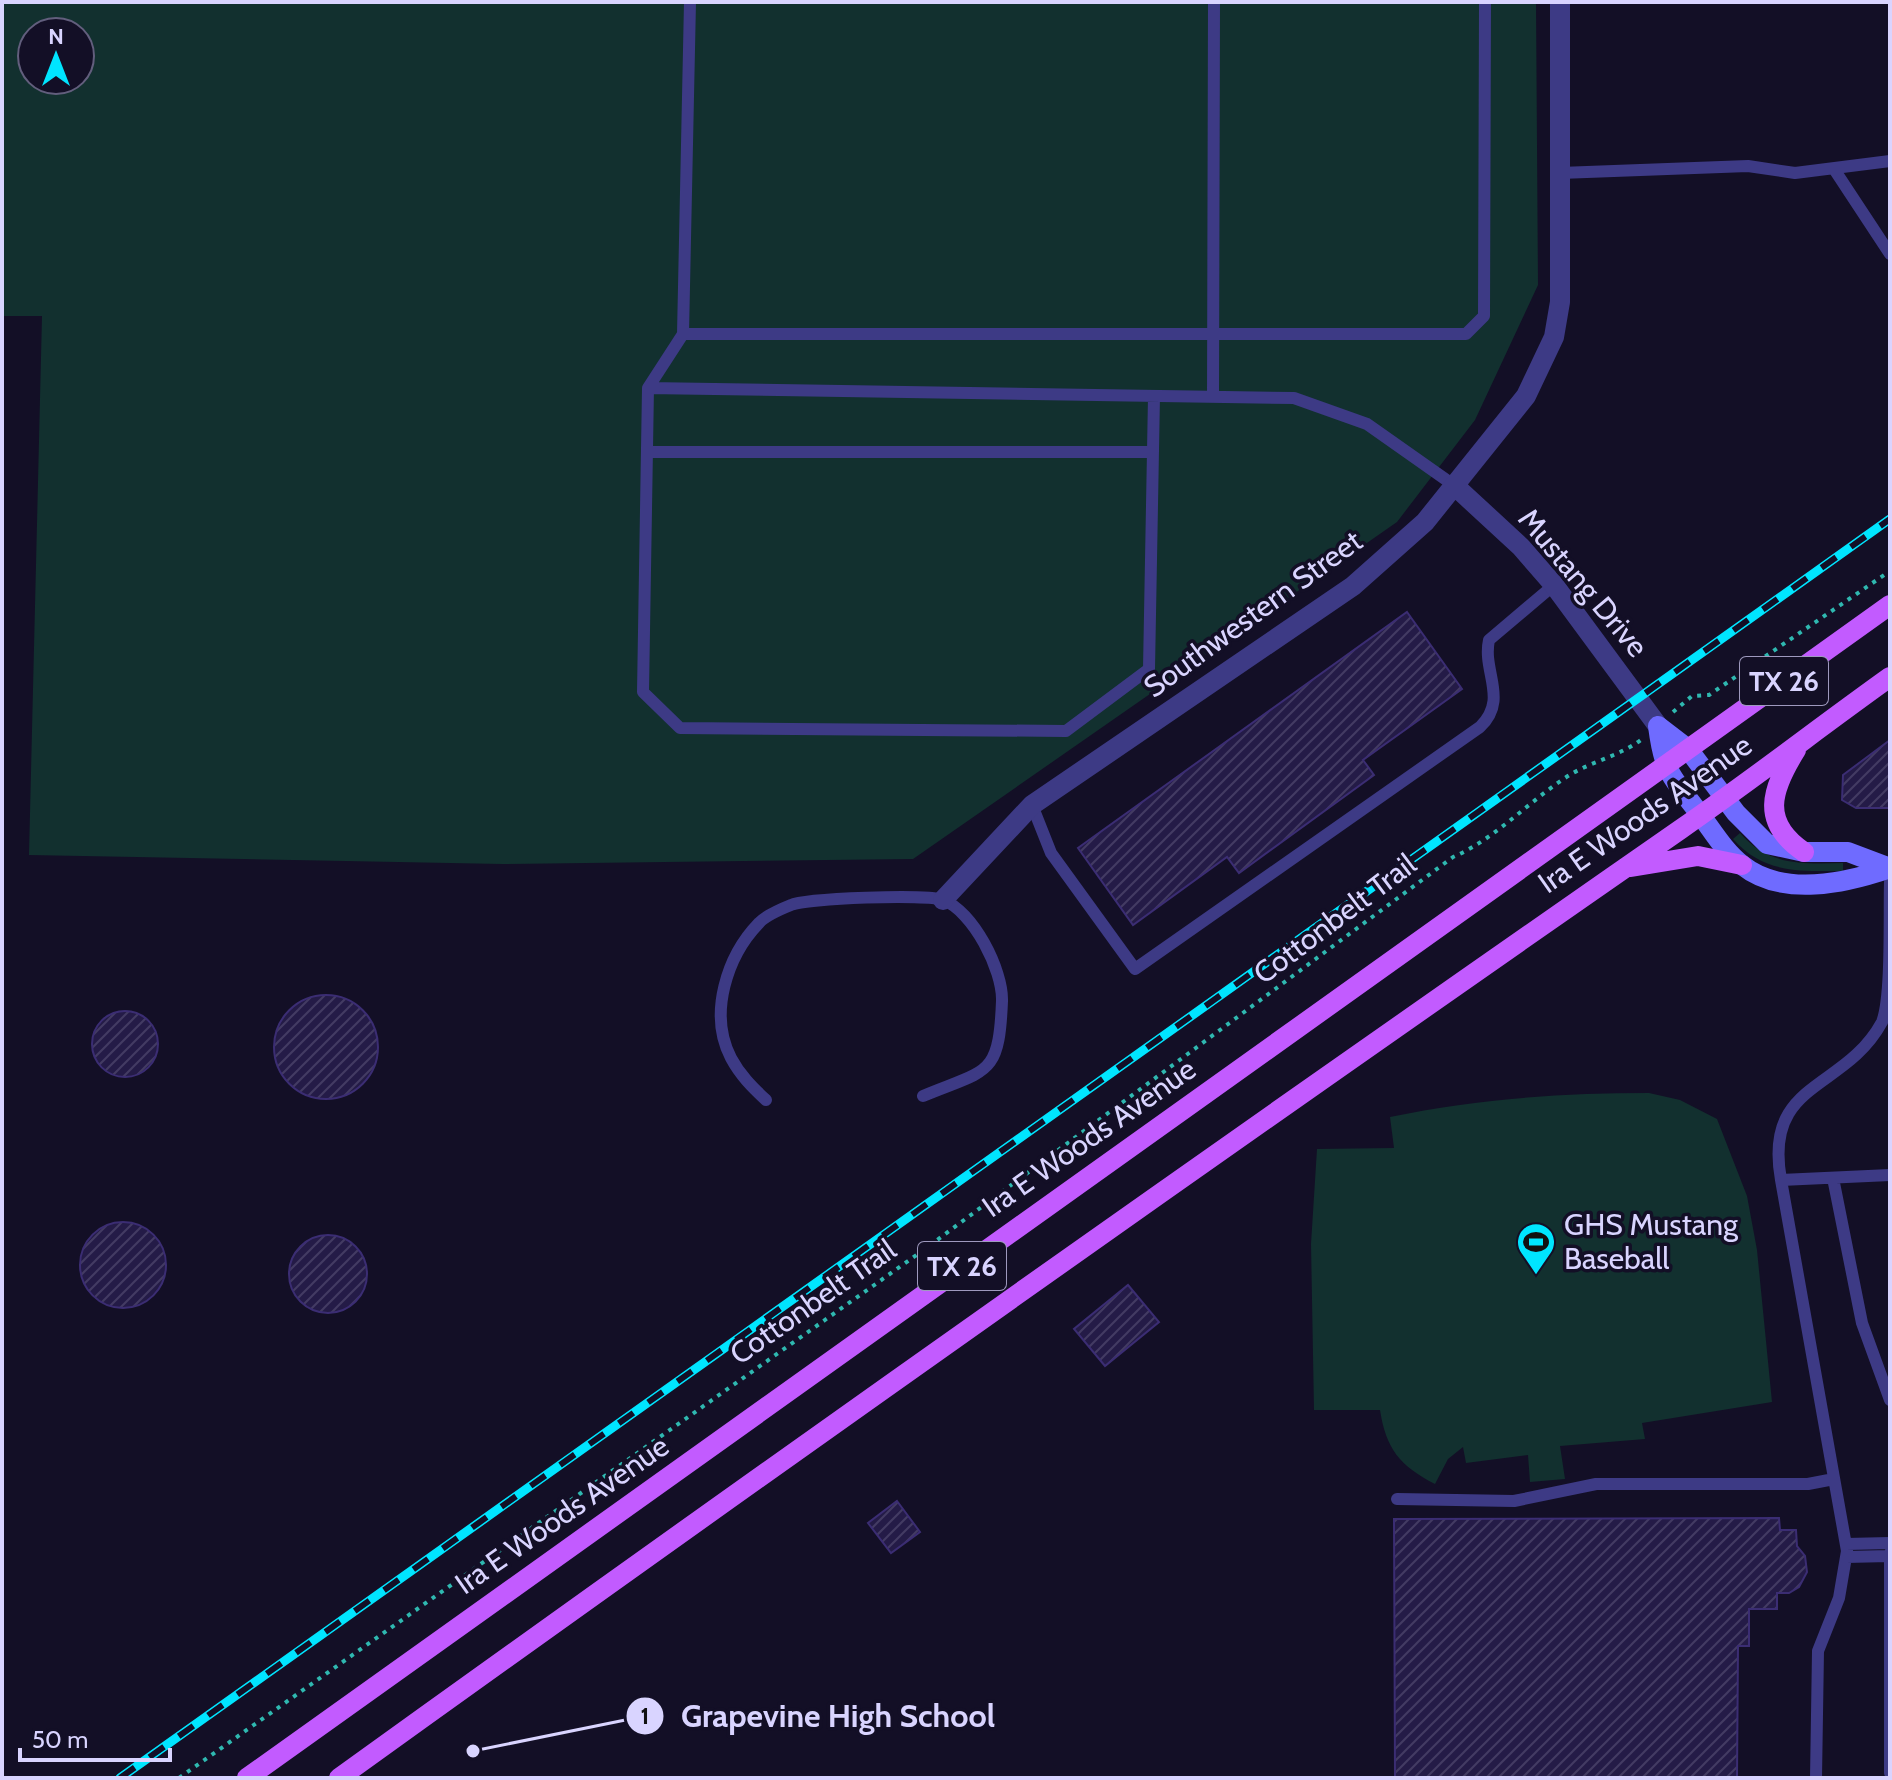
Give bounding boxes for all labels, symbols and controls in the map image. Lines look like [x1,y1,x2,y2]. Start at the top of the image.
north arrow [16,16,96,96]
text: N [48,23,64,50]
street label: Mustang Drive [1511,501,1656,664]
street label: Southwestern Street [1136,522,1369,705]
road number: TX 26 [1740,657,1828,705]
street label: Ira E Woods Avenue [1531,726,1759,901]
street label: Cottonbelt Trail [1246,845,1423,992]
street label: Ira E Woods Avenue [975,1050,1203,1225]
place label: GHS Mustang Baseball [1564,1206,1739,1277]
sports icon: GHS Mustang Baseball [1515,1221,1557,1276]
street label: Cottonbelt Trail [723,1231,903,1372]
road number: TX 26 [918,1242,1006,1290]
street label: Ira E Woods Avenue [448,1427,676,1602]
callout: Grapevine High School [625,1688,1011,1744]
text: Grapevine High School [681,1696,995,1735]
text: 1 [641,1701,649,1730]
scale bar [20,1712,170,1762]
text: 50 m [32,1725,88,1754]

